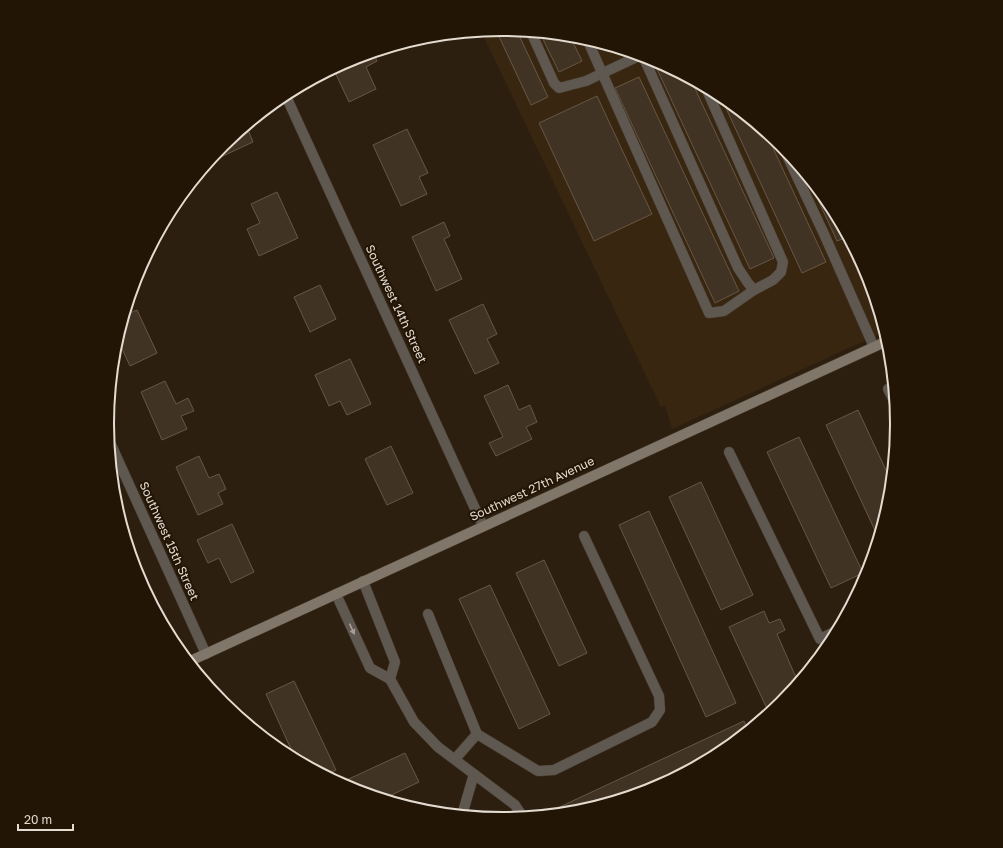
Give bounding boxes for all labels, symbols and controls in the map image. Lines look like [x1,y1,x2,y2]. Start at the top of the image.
street label: Southwest 14th Street [362,242,431,365]
street label: Southwest 27th Avenue [467,453,597,524]
street label: Southwest 15th Street [136,479,203,603]
one-way arrow [349,623,355,635]
scale bar [18,806,73,832]
text: 20 m [24,812,52,827]

